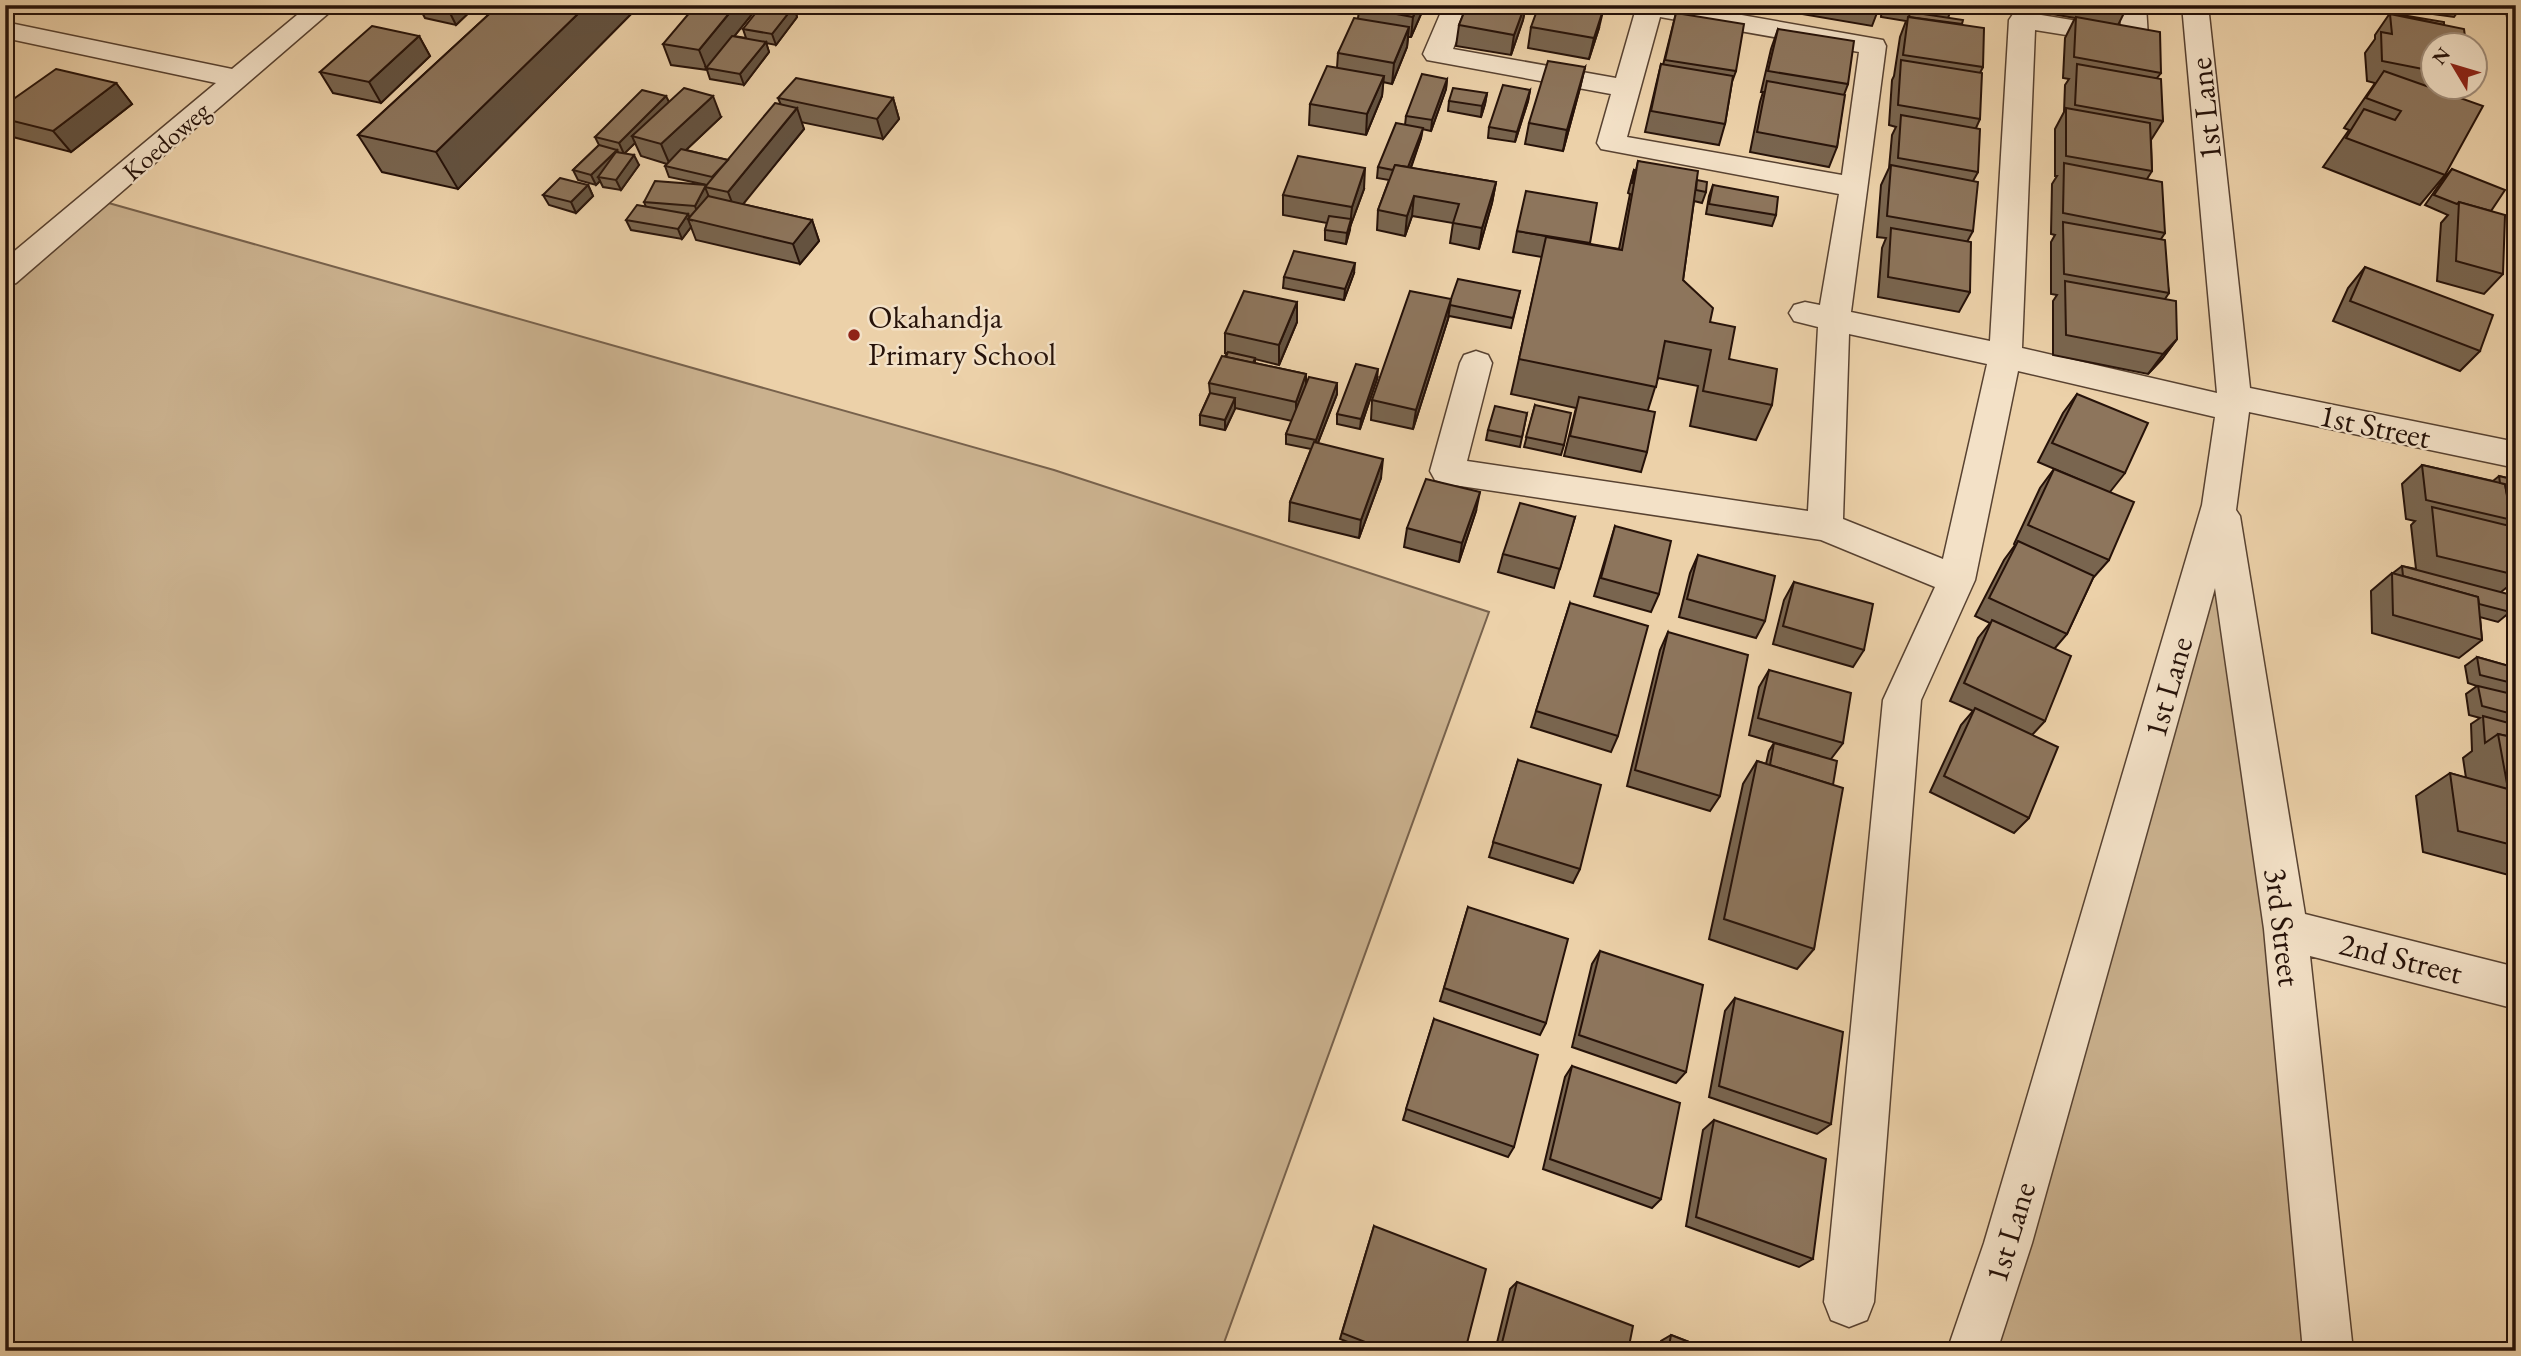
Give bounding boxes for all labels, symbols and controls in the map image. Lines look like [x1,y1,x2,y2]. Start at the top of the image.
north arrow [2420,32,2490,102]
text: N [2426,42,2456,70]
street label: 1st Lane [2179,56,2231,162]
street label: Koedoweg [115,93,217,188]
place label: Okahandja Primary School [868,296,1057,375]
marker: Okahandja Primary School [846,327,862,343]
street label: 1st Street [2316,394,2434,458]
street label: 1st Lane [2134,632,2202,742]
street label: 3rd Street [2255,865,2311,989]
street label: 2nd Street [2335,922,2467,994]
street label: 1st Lane [1975,1177,2045,1287]

